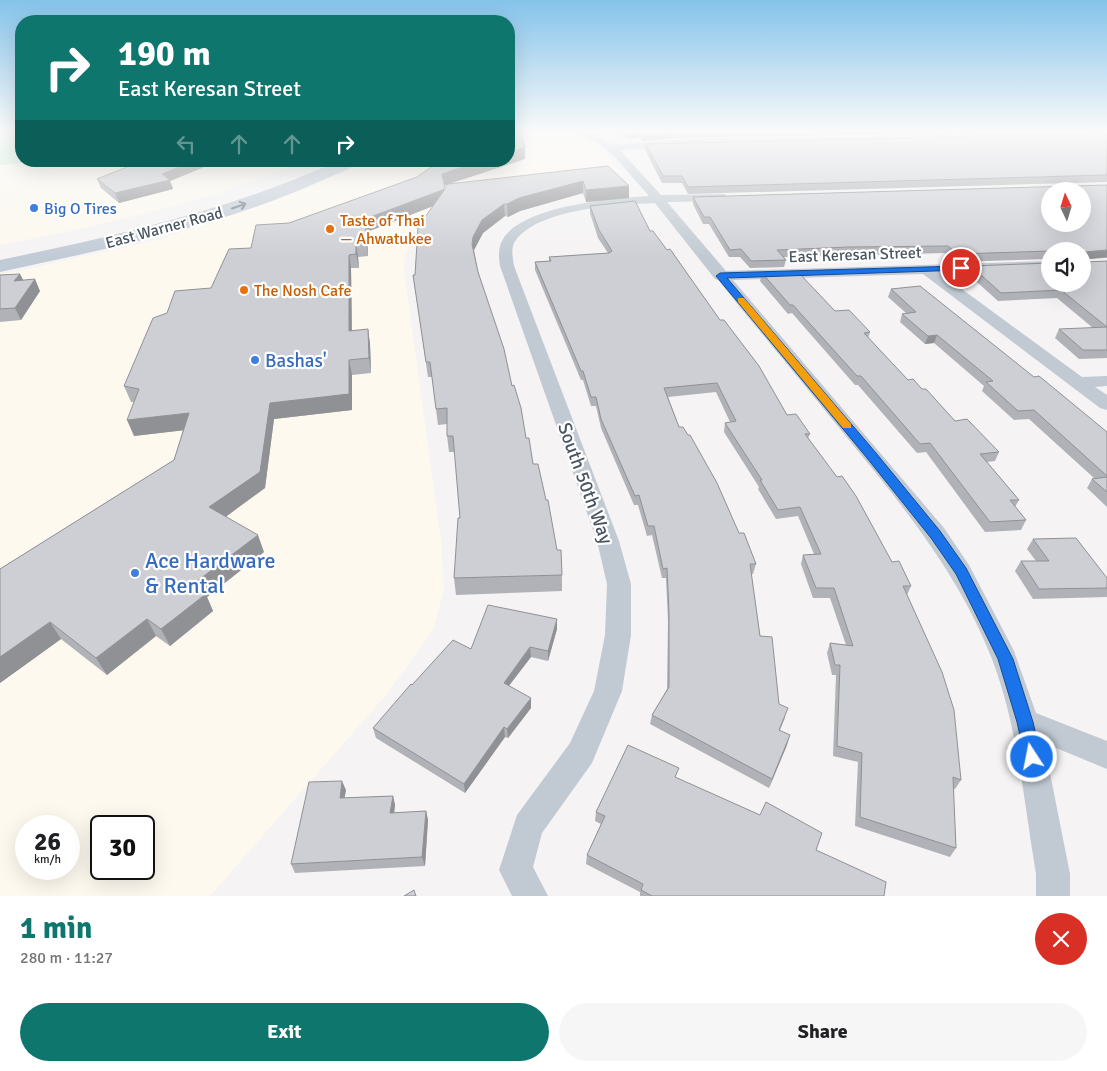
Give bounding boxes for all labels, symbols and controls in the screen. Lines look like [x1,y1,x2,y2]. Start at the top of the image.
text: 190 m [118,32,211,75]
icon: right [35,35,100,100]
text: East Keresan Street [118,75,301,102]
icon: left [172,130,200,158]
icon: ahead [225,130,253,158]
icon: ahead [278,130,306,158]
icon: right [331,130,359,158]
north arrow [1041,182,1091,232]
map controls [1041,182,1091,292]
place label: Big O Tires [44,199,117,219]
one-way arrow [230,201,246,210]
marker: Big O Tires [28,202,40,214]
street label: East Warner Road [103,203,225,253]
place label: Taste of Thai — Ahwatukee [340,211,432,249]
marker: Taste of Thai — Ahwatukee [324,223,336,235]
button: sound [1041,242,1091,292]
street label: East Keresan Street [788,243,922,267]
pin [940,247,982,289]
icon: arrive [947,254,975,282]
place label: The Nosh Cafe [254,281,351,301]
marker: The Nosh Cafe [238,284,250,296]
place label: Bashas' [265,349,327,373]
marker: Bashas' [249,354,261,366]
street label: South 50th Way [552,419,618,547]
place label: Ace Hardware & Rental [145,547,275,599]
marker: Ace Hardware & Rental [129,567,141,579]
position arrow [1005,730,1057,782]
speed limit sign: 30 [90,815,155,880]
text: 26 [34,826,61,857]
text: km/h [34,852,61,867]
text: 1 min [20,910,92,947]
button: close [1035,913,1087,965]
text: 280 m · 11:27 [20,948,113,968]
button: Exit [20,1003,549,1061]
button: Share [559,1003,1087,1061]

